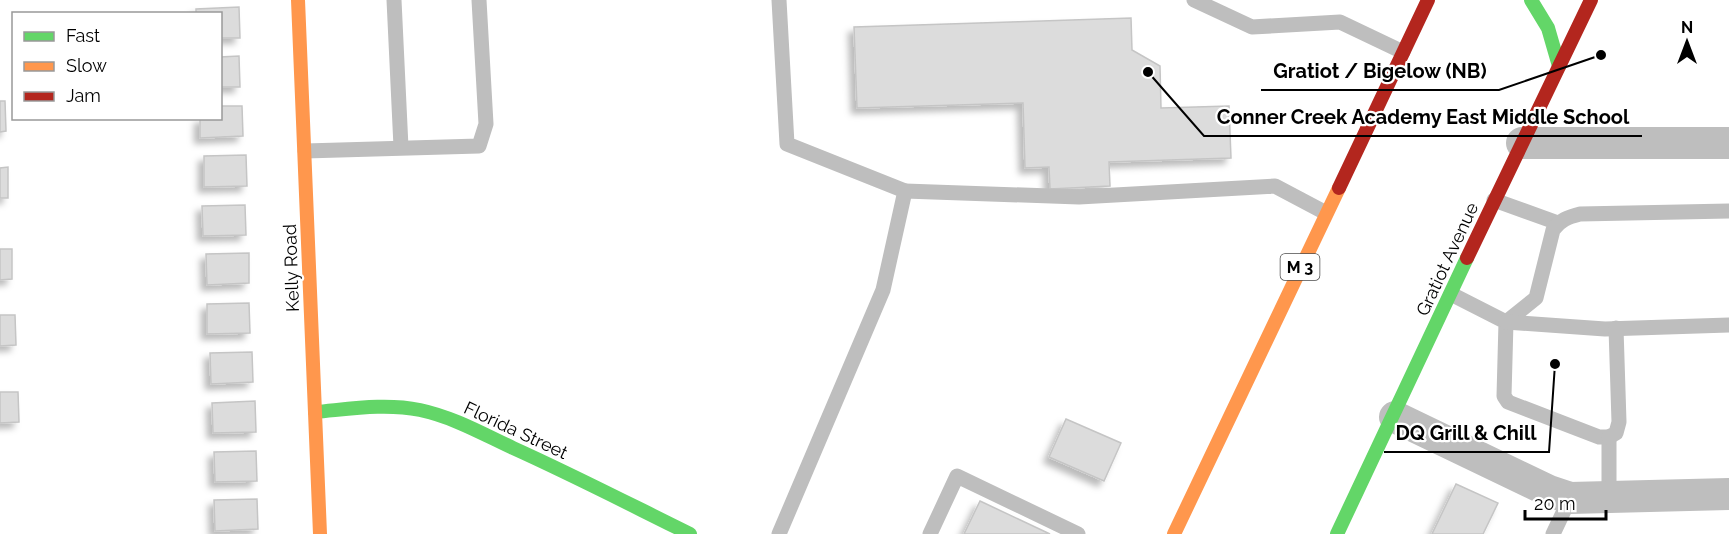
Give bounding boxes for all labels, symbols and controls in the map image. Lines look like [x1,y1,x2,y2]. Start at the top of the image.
legend [12,12,222,120]
north arrow [1657,12,1717,72]
text: N [1681,18,1693,37]
text: Fast [66,25,100,46]
callout: Gratiot / Bigelow (NB) [1261,52,1499,90]
text: Slow [66,55,107,76]
text: Gratiot / Bigelow (NB) [1273,59,1487,83]
text: Jam [66,85,101,106]
callout: Conner Creek Academy East Middle School [1204,98,1642,136]
text: Conner Creek Academy East Middle School [1217,105,1630,129]
street label: Gratiot Avenue [1412,199,1483,319]
street label: Kelly Road [279,224,303,312]
road number: M 3 [1280,254,1320,280]
street label: Florida Street [461,397,571,463]
callout: DQ Grill & Chill [1384,414,1549,452]
text: DQ Grill & Chill [1395,421,1537,445]
scale bar [1525,483,1606,521]
text: 20 m [1534,493,1576,514]

